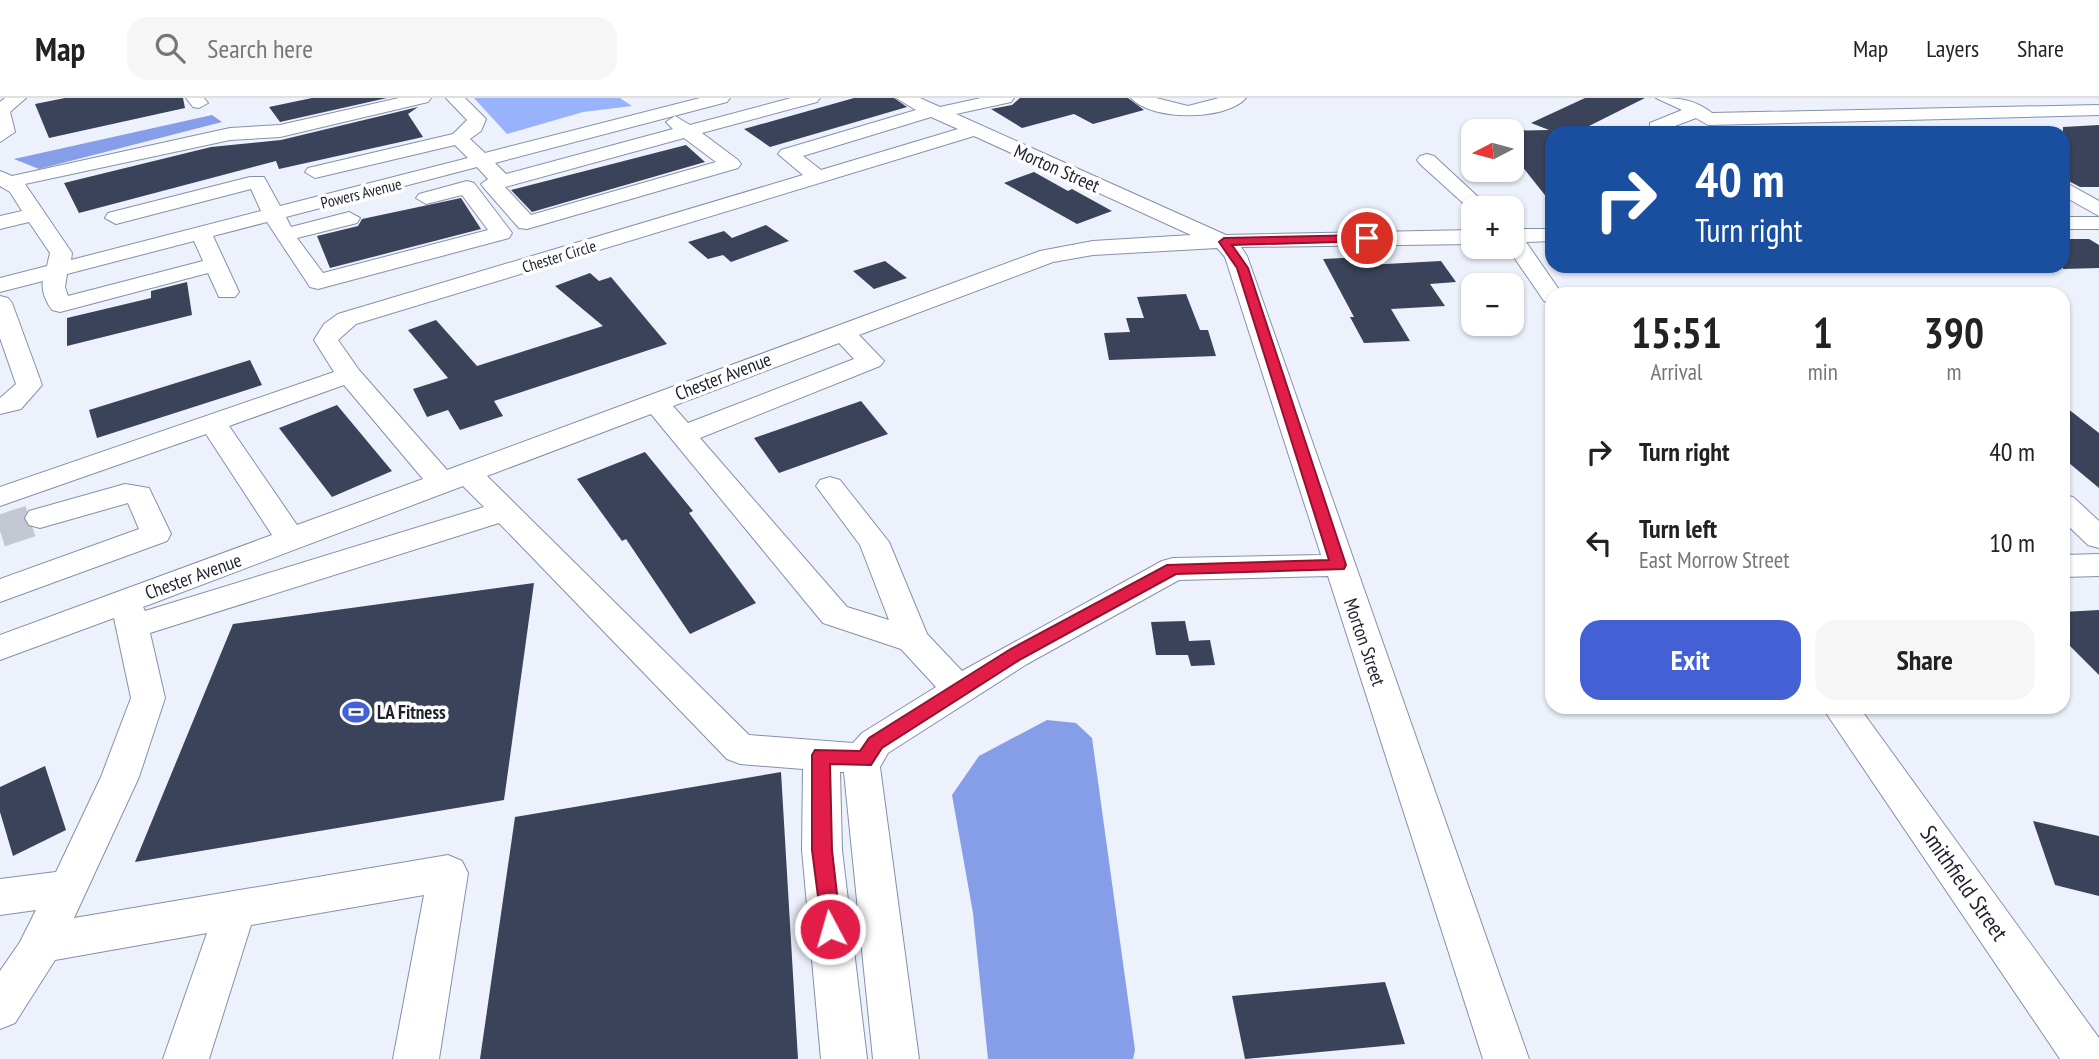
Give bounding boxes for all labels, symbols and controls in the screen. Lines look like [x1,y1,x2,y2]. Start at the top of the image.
search box [127,17,617,80]
text: Map [35,27,85,70]
icon: search [151,29,189,67]
text: Search here [207,32,313,65]
text: Map [1853,33,1888,64]
text: Layers [1926,33,1979,64]
text: Share [2017,33,2064,64]
north arrow [1461,119,1524,182]
map controls [1461,119,1524,336]
street label: Morton Street [1011,139,1104,198]
text: 40 m [1695,147,1784,211]
icon: right [1580,154,1671,245]
street label: Powers Avenue [318,173,404,213]
button: + [1461,196,1524,259]
pin [1337,208,1397,268]
text: Turn right [1695,209,1803,251]
icon: arrive [1348,219,1386,257]
street label: Chester Circle [520,235,598,277]
button: − [1461,273,1524,336]
text: 15:51 [1631,305,1722,360]
text: 1 [1813,305,1833,360]
text: 390 [1924,305,1984,360]
street label: Chester Avenue [672,347,775,405]
text: Arrival [1650,357,1702,386]
text: min [1808,357,1838,386]
text: m [1946,357,1961,386]
icon: right [1580,433,1618,471]
text: Turn right [1639,435,1730,468]
text: 40 m [1989,435,2035,468]
text: Turn left [1639,512,1717,545]
icon: left [1580,524,1618,562]
text: 10 m [1989,526,2035,559]
text: East Morrow Street [1639,545,1790,574]
street label: Chester Avenue [141,547,245,605]
street label: Morton Street [1339,595,1391,690]
button: Exit [1580,620,1801,700]
button: Share [1815,620,2035,700]
sports icon: LA Fitness [341,697,371,727]
place label: LA Fitness [377,700,446,724]
street label: Smithfield Street [1914,820,2015,946]
position arrow [793,892,867,966]

